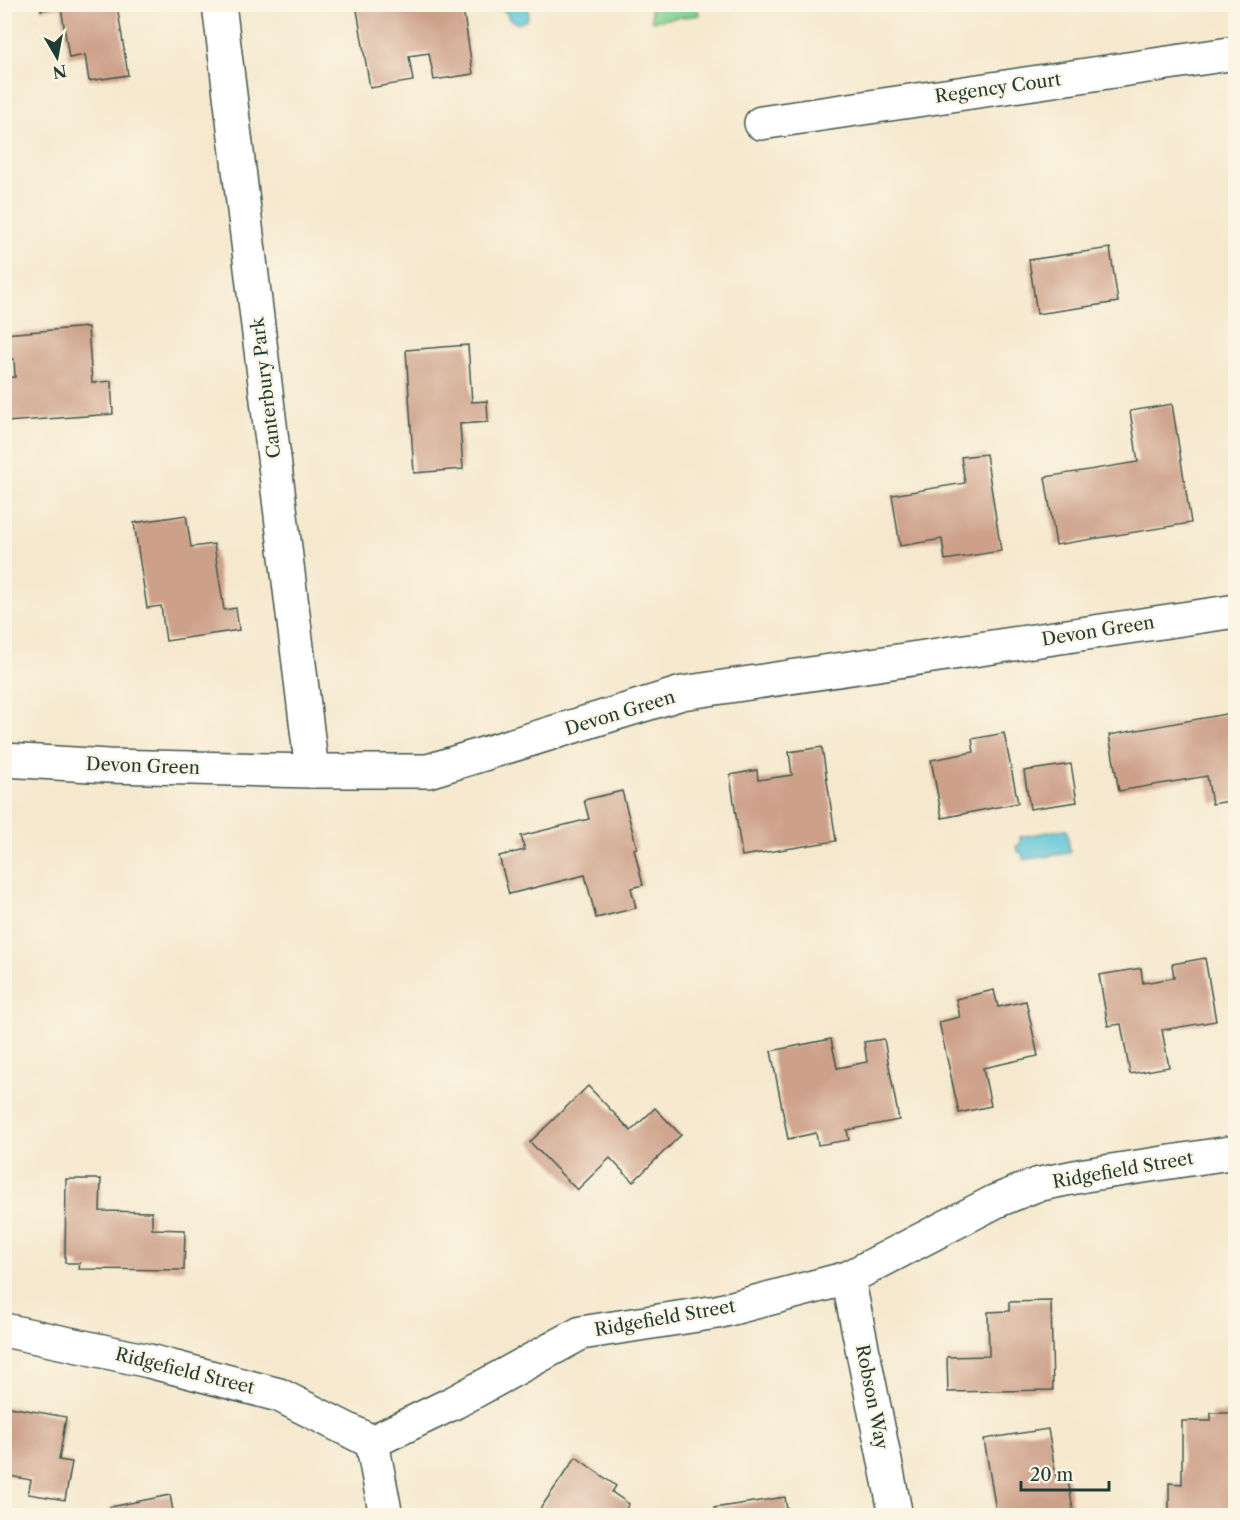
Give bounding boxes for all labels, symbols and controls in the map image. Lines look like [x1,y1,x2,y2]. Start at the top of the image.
north arrow [27,27,87,87]
text: N [51,61,68,83]
street label: Regency Court [933,68,1063,108]
street label: Canterbury Park [246,315,286,460]
street label: Devon Green [1040,611,1156,651]
street label: Devon Green [562,686,678,740]
street label: Devon Green [86,753,200,779]
street label: Ridgefield Street [1051,1147,1196,1193]
street label: Ridgefield Street [593,1295,738,1341]
street label: Ridgefield Street [113,1343,257,1399]
street label: Robson Way [851,1343,893,1452]
scale bar [1021,1454,1110,1492]
text: 20 m [1030,1464,1074,1486]

